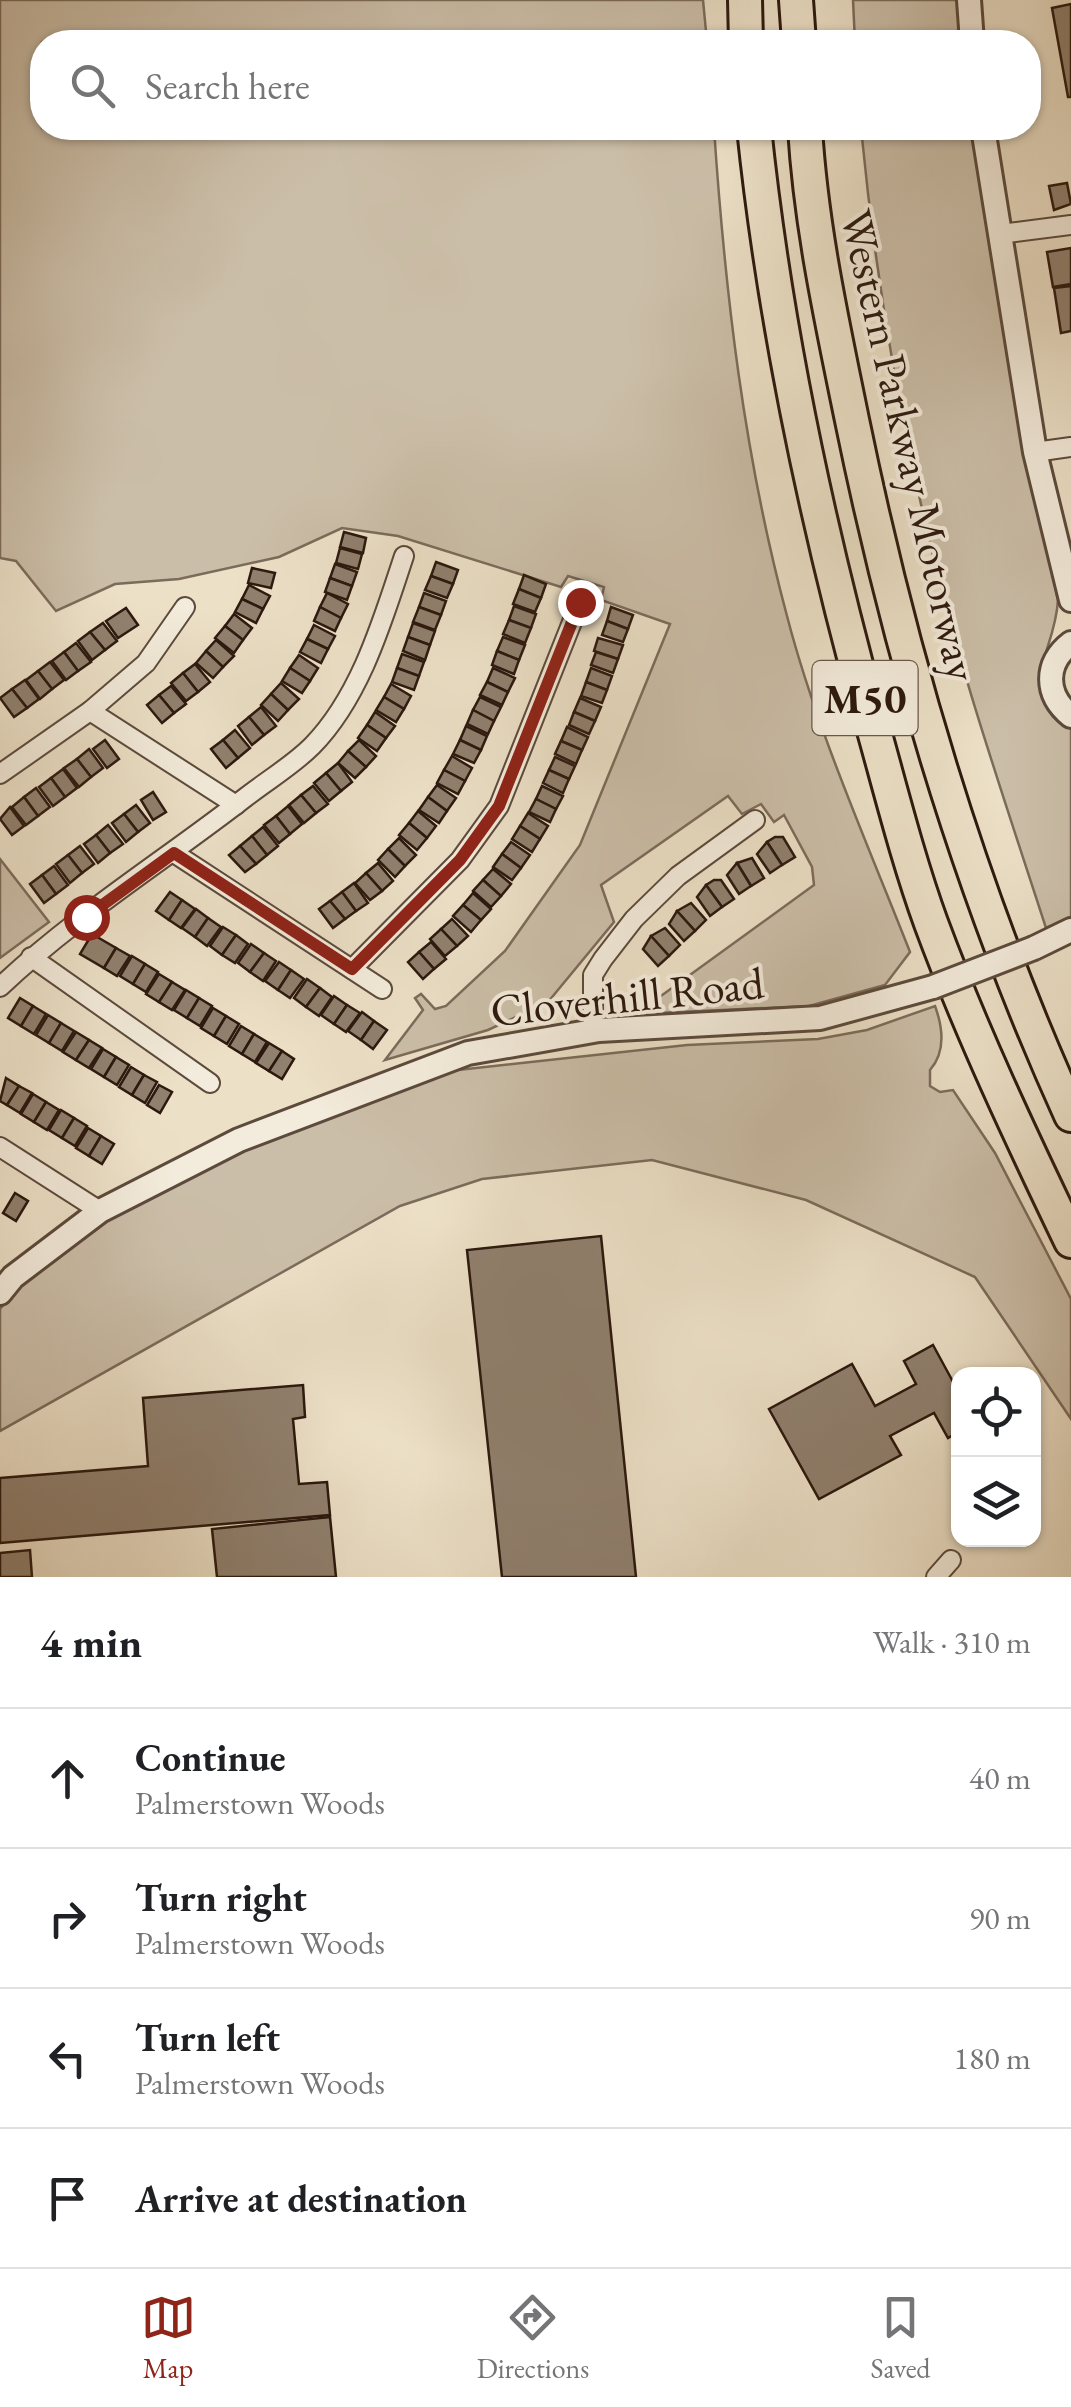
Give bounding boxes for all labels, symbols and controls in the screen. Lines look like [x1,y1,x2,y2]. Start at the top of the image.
search box [30,30,1041,140]
icon: search [65,58,120,113]
text: Search here [145,61,310,110]
street label: Western Parkway Motorway [828,204,993,687]
route end [558,580,604,626]
road number: M50 [812,661,918,735]
route start [64,895,110,941]
street label: Cloverhill Road [487,953,767,1039]
map controls [951,1367,1041,1547]
button: locate [951,1367,1041,1457]
button: layers [951,1457,1041,1547]
text: 4 min [40,1615,142,1670]
text: Walk · 310 m [873,1621,1031,1663]
text: Continue [135,1733,286,1782]
icon: ahead [40,1751,95,1806]
text: 40 m [969,1757,1031,1799]
text: Palmerstown Woods [135,1782,385,1824]
text: Turn right [135,1873,307,1922]
icon: right [40,1891,95,1946]
text: 90 m [969,1897,1031,1939]
text: Palmerstown Woods [135,1922,385,1964]
text: Turn left [135,2013,280,2062]
icon: left [40,2031,95,2086]
text: 180 m [954,2037,1031,2079]
text: Palmerstown Woods [135,2062,385,2104]
icon: arrive [40,2171,95,2226]
text: Arrive at destination [135,2174,467,2223]
tab: Map [141,2290,196,2386]
tab: Directions [477,2290,589,2386]
tab: Saved [870,2290,930,2386]

